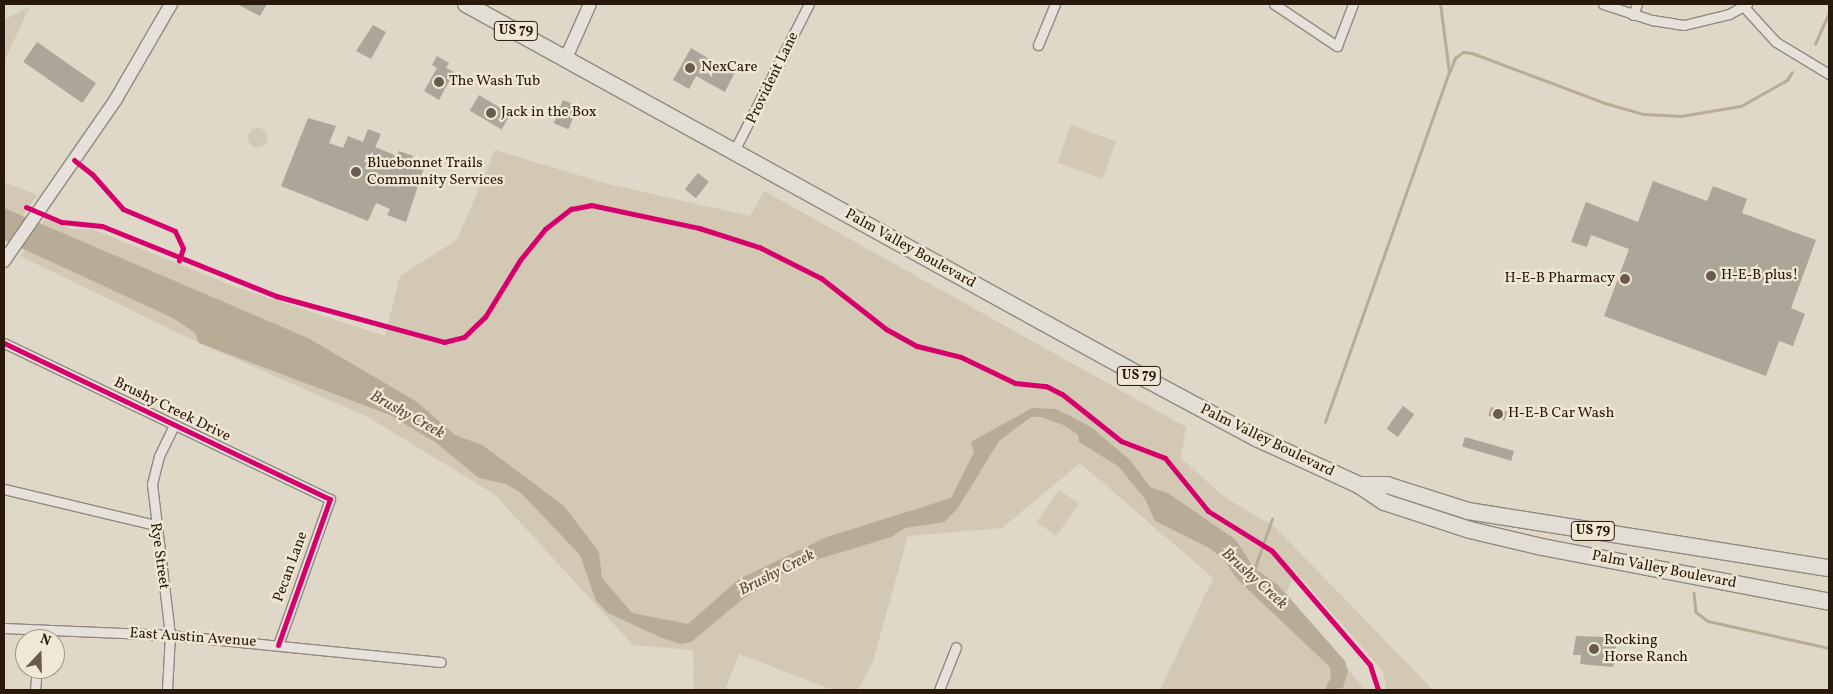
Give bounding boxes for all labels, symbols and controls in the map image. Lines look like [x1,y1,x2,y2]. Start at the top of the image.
road number: US 79 [494,20,538,42]
street label: Provident Lane [743,29,803,127]
place label: NexCare [701,59,758,77]
marker: NexCare [683,61,697,75]
place label: The Wash Tub [449,73,541,91]
marker: The Wash Tub [433,76,445,88]
place label: Jack in the Box [501,104,597,122]
marker: Jack in the Box [485,107,497,119]
place label: Bluebonnet Trails Community Services [367,154,504,189]
marker: Bluebonnet Trails Community Services [349,165,363,179]
street label: Palm Valley Boulevard [841,205,979,293]
place label: H-E-B plus! [1721,267,1798,285]
place label: H-E-B Pharmacy [1505,270,1615,288]
marker: H-E-B plus! [1705,270,1717,282]
marker: H-E-B Pharmacy [1619,273,1631,285]
road number: US 79 [1116,364,1162,388]
street label: Brushy Creek Drive [111,374,233,446]
water label: Brushy Creek [366,387,448,443]
street label: Palm Valley Boulevard [1197,401,1337,481]
place label: H-E-B Car Wash [1508,405,1615,423]
marker: H-E-B Car Wash [1492,408,1504,420]
road number: US 79 [1570,520,1616,542]
street label: Rye Street [145,522,173,590]
street label: Pecan Lane [270,529,312,605]
water label: Brushy Creek [1217,544,1291,614]
water label: Brushy Creek [736,546,818,600]
street label: Palm Valley Boulevard [1590,547,1738,593]
street label: East Austin Avenue [129,625,257,651]
north arrow [15,629,65,679]
text: N [37,630,53,651]
place label: Rocking Horse Ranch [1604,631,1688,666]
marker: Rocking Horse Ranch [1588,643,1600,655]

